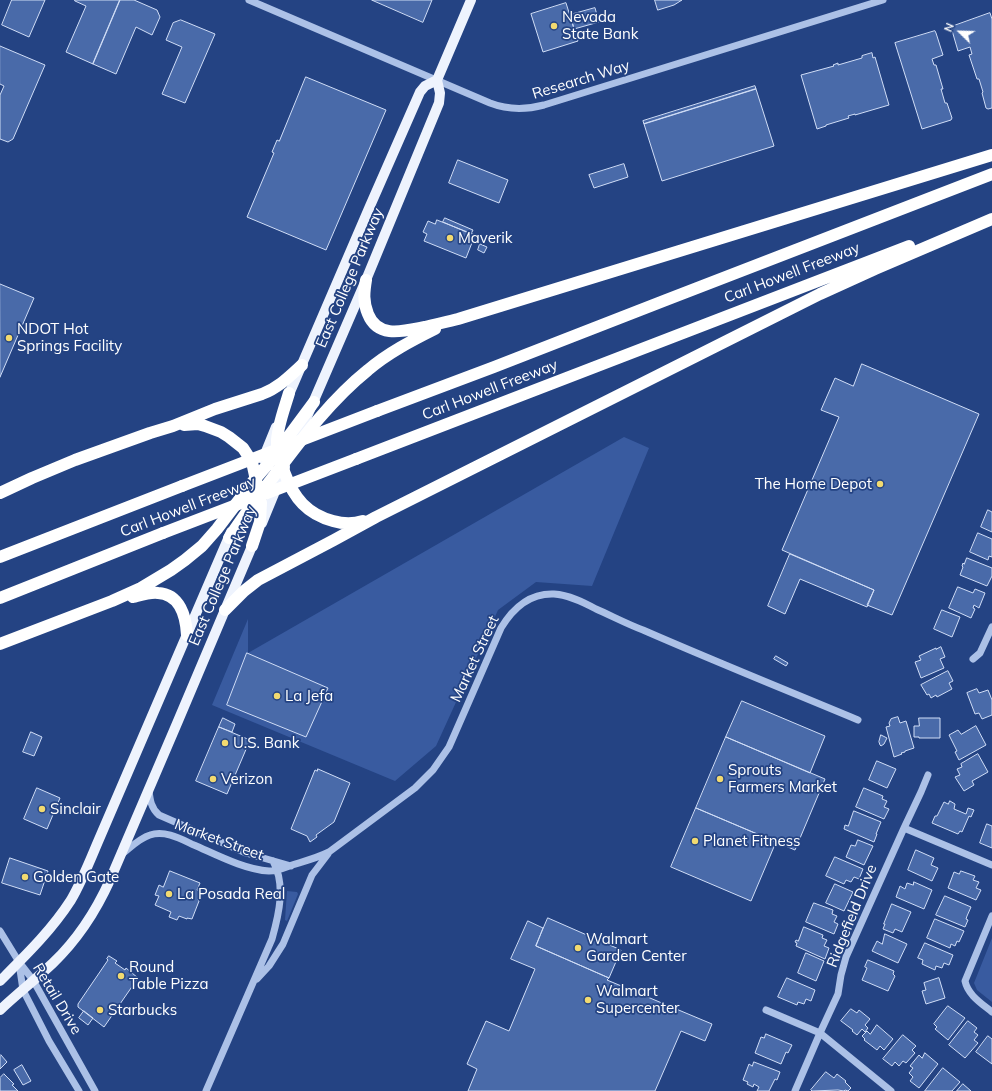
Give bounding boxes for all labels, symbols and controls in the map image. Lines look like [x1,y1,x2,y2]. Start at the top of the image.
place label: Nevada State Bank [562,8,639,43]
north arrow [940,12,980,52]
marker: Nevada State Bank [549,21,559,31]
text: N [941,21,957,34]
street label: Research Way [530,57,632,103]
street label: East College Parkway [312,205,388,351]
place label: Maverik [458,229,513,247]
marker: Maverik [445,233,455,243]
street label: Carl Howell Freeway [722,239,862,307]
place label: NDOT Hot Springs Facility [17,320,122,355]
marker: NDOT Hot Springs Facility [4,333,14,343]
street label: Carl Howell Freeway [420,356,560,424]
street label: Carl Howell Freeway [118,473,258,541]
place label: The Home Depot [755,475,872,493]
marker: The Home Depot [875,479,885,489]
street label: East College Parkway [185,503,261,649]
street label: Market Street [447,613,503,705]
place label: La Jefa [285,687,333,705]
marker: La Jefa [272,691,282,701]
place label: U.S. Bank [233,734,299,752]
marker: U.S. Bank [220,738,230,748]
place label: Sprouts Farmers Market [728,761,837,796]
place label: Verizon [221,770,273,788]
marker: Verizon [208,774,218,784]
marker: Sprouts Farmers Market [715,774,725,784]
place label: Sinclair [50,800,101,818]
marker: Sinclair [37,804,47,814]
street label: Market Street [172,816,266,864]
place label: Planet Fitness [703,832,801,850]
marker: Planet Fitness [690,836,700,846]
street label: Ridgefield Drive [823,862,881,970]
place label: Golden Gate [33,868,119,886]
marker: Golden Gate [20,872,30,882]
place label: La Posada Real [177,885,285,903]
marker: La Posada Real [164,889,174,899]
place label: Walmart Garden Center [586,930,687,965]
marker: Walmart Garden Center [573,943,583,953]
place label: Round Table Pizza [129,958,208,993]
street label: Retail Drive [29,960,85,1038]
marker: Round Table Pizza [116,971,126,981]
place label: Walmart Supercenter [596,982,680,1017]
marker: Walmart Supercenter [583,995,593,1005]
place label: Starbucks [108,1001,177,1019]
marker: Starbucks [95,1005,105,1015]

